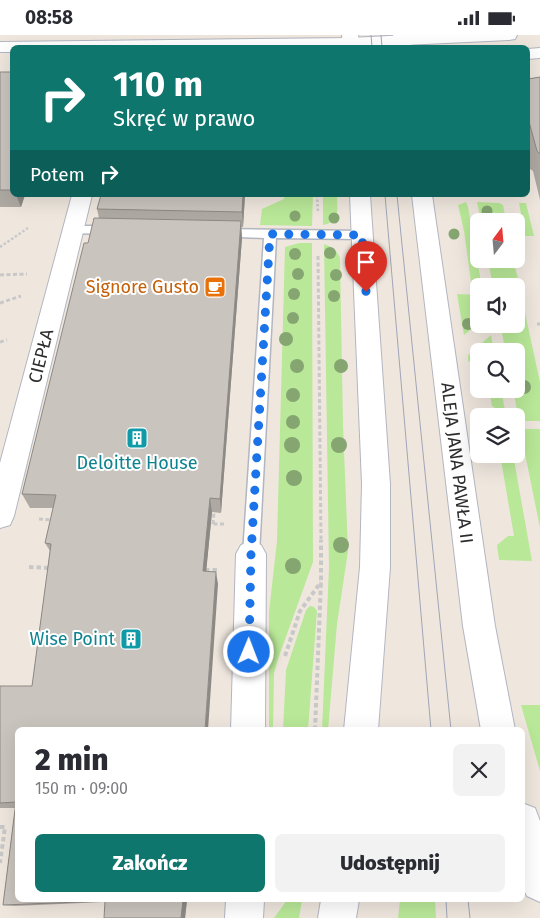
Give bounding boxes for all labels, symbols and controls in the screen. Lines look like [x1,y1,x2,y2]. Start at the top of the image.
text: 08:58 [25,6,73,29]
text: 110 m [113,63,203,105]
icon: right [30,65,95,130]
text: Skręć w prawo [113,105,255,132]
icon: right [95,160,123,188]
text: Potem [30,163,85,186]
north arrow [470,213,525,267]
map controls [470,213,525,463]
pin [345,241,387,292]
icon: arrive [352,248,380,276]
cafe icon: Signore Gusto [203,275,227,299]
place label: Signore Gusto [86,276,199,298]
button: sound [470,278,525,333]
street label: CIEPŁA [24,326,58,385]
button: search [470,343,525,398]
street label: ALEJA JANA PAWŁA II [436,381,478,545]
button: layers [470,408,525,463]
building icon: Deloitte House [125,426,149,450]
place label: Deloitte House [77,452,197,474]
position arrow [222,625,274,677]
building icon: Wise Point [119,627,143,651]
place label: Wise Point [30,628,115,650]
text: 2 min [35,742,108,778]
button: close [453,744,505,796]
text: 150 m · 09:00 [35,779,128,798]
button: Zakończ [35,834,265,892]
button: Udostępnij [275,834,505,892]

